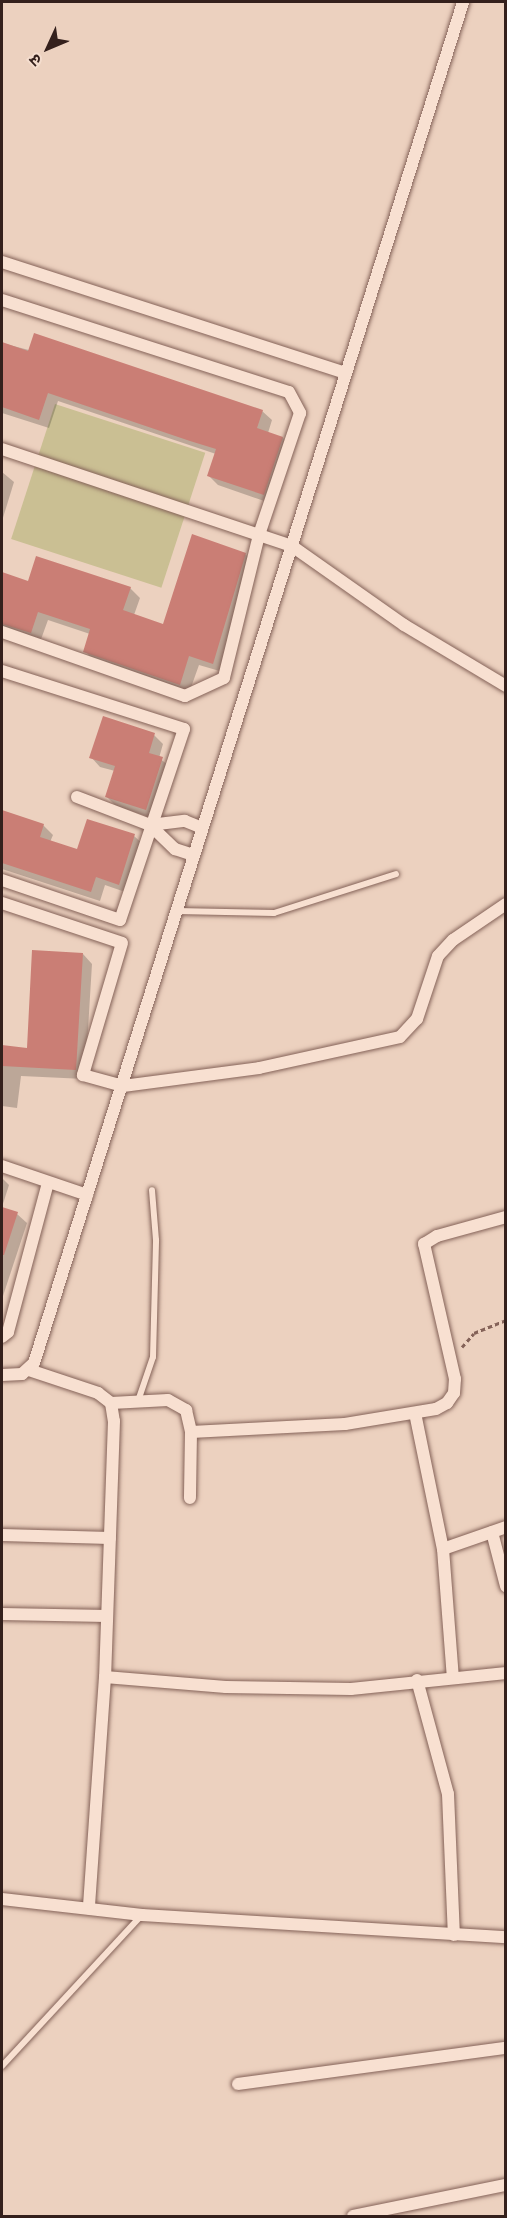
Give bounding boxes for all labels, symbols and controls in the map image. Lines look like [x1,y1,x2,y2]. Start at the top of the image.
north arrow [18,18,78,78]
text: उ [24,49,46,72]

